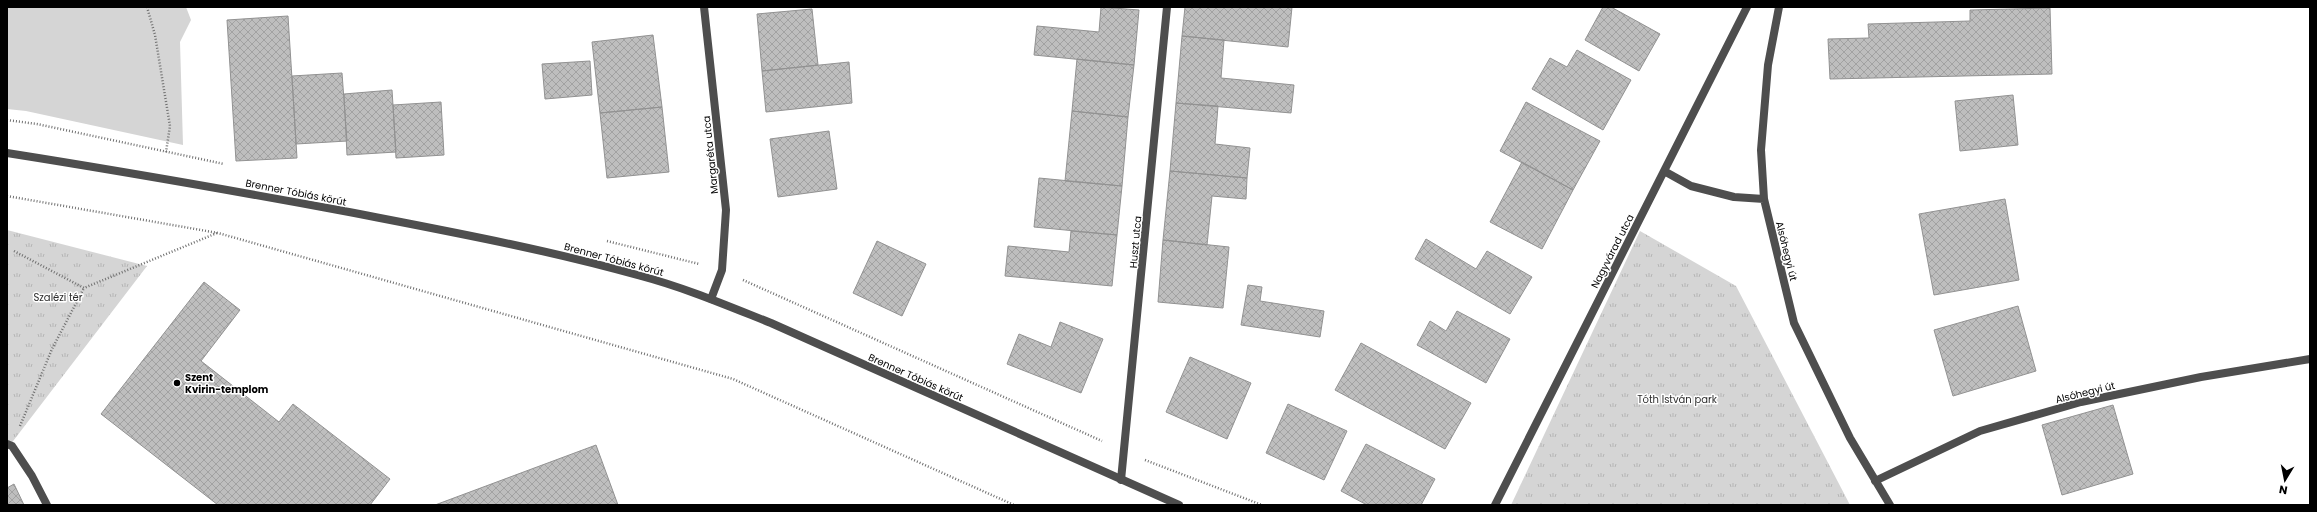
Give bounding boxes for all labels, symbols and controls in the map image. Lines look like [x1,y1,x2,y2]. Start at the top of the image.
street label: Margaréta utca [699,115,722,195]
street label: Brenner Tóbiás körút [244,175,348,210]
street label: Nagyvárad utca [1587,212,1638,291]
street label: Huszt utca [1126,215,1145,269]
street label: Alsóhegyi út [1772,220,1801,283]
street label: Brenner Tóbiás körút [562,239,666,280]
park label: Szalézi tér [33,290,83,305]
street label: Brenner Tóbiás körút [866,350,966,405]
place label: Szent Kvirin-templom [185,370,269,397]
marker: Szent Kvirin-templom [172,378,182,388]
street label: Alsóhegyi út [2054,378,2117,407]
park label: Tóth István park [1637,392,1718,407]
north arrow [2265,460,2305,500]
text: N [2278,481,2289,498]

